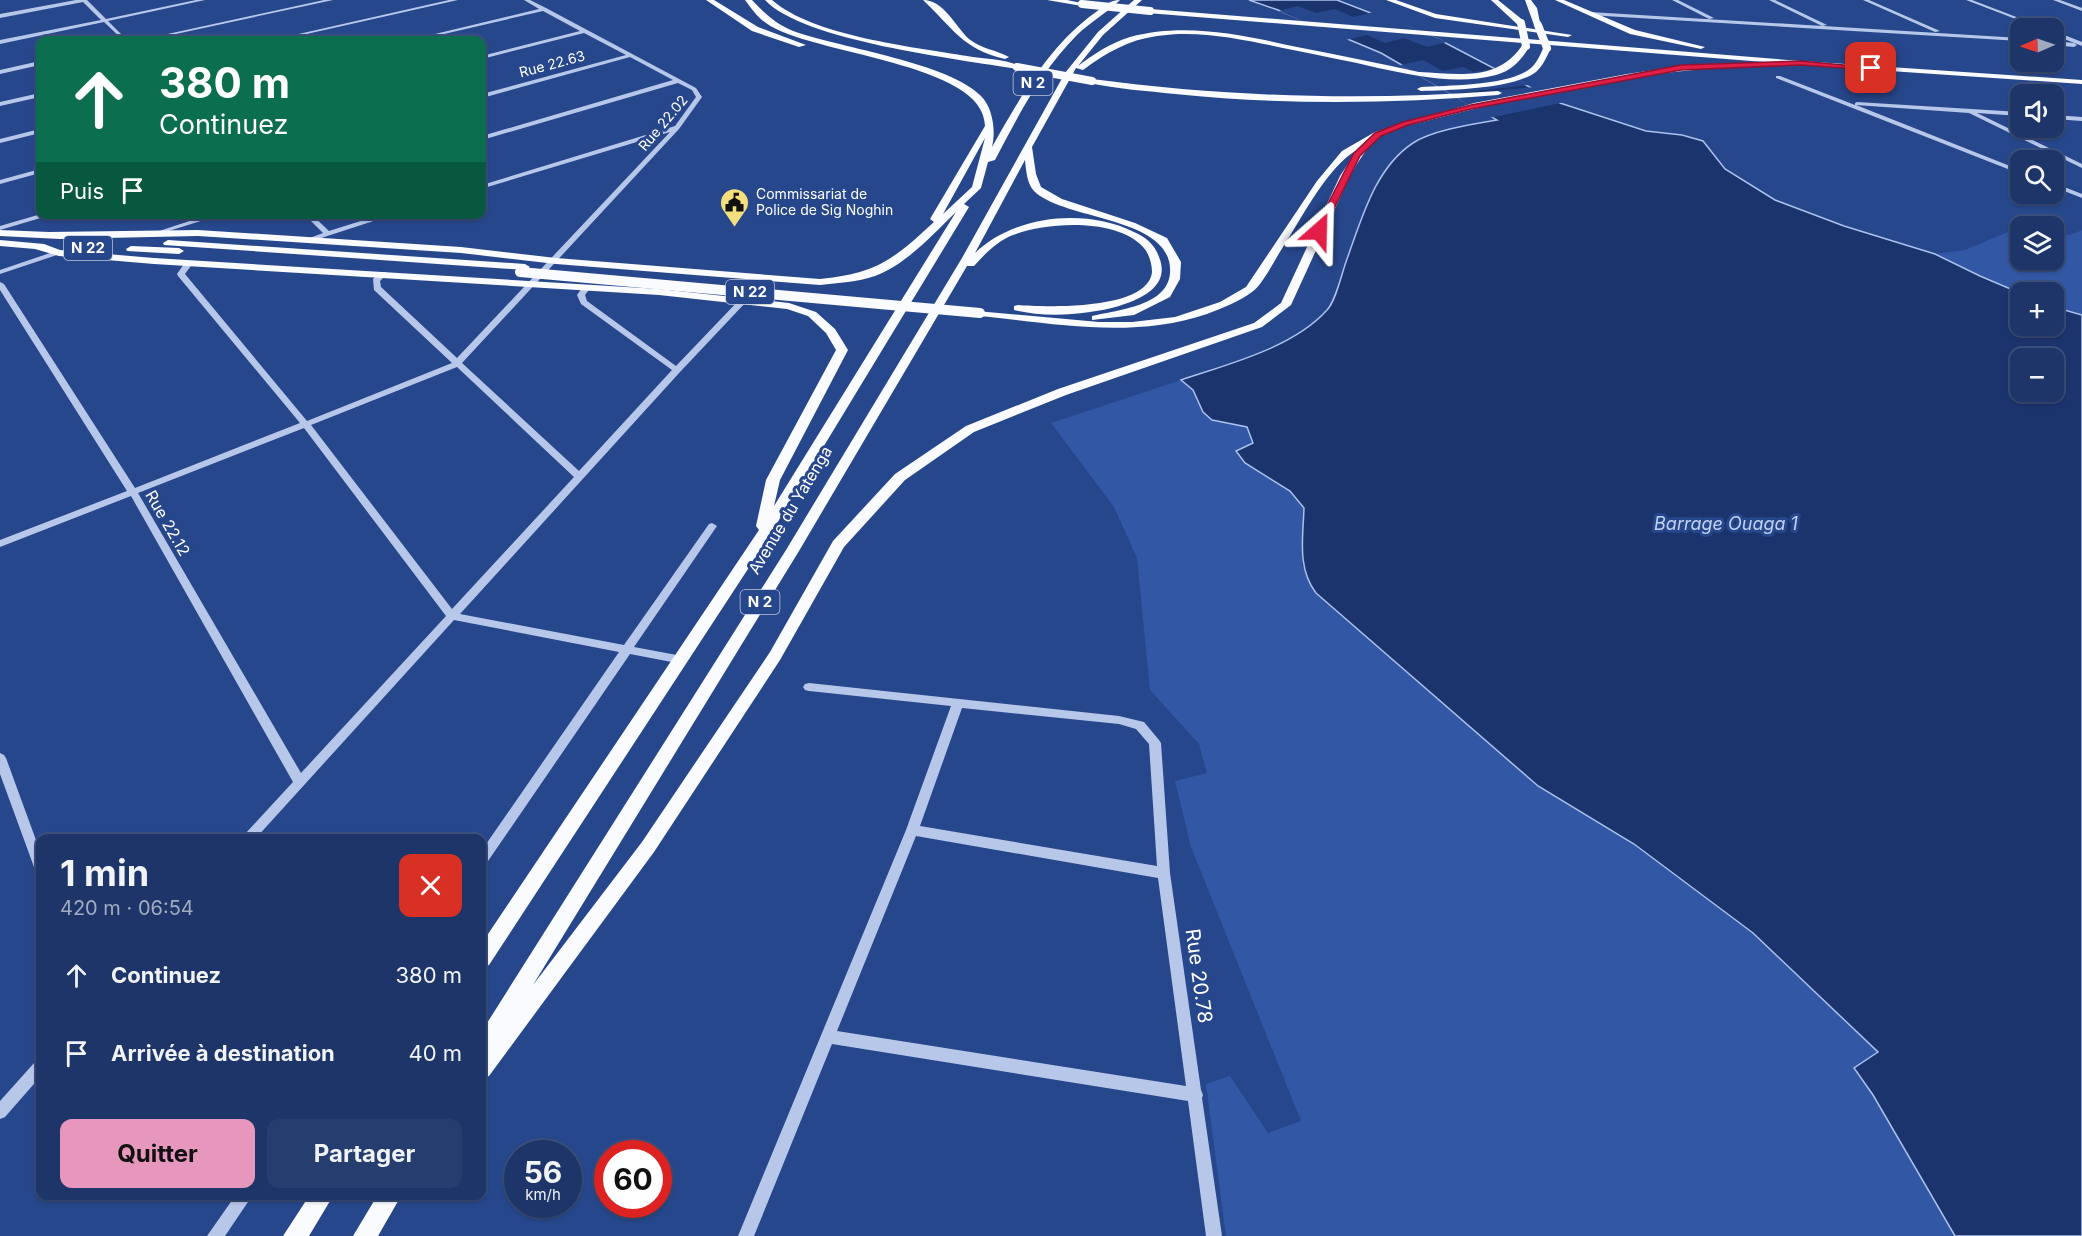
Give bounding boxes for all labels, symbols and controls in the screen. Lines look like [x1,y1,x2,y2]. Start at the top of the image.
north arrow [2010,18,2064,72]
map controls [2010,18,2064,402]
pin [1845,42,1896,93]
street label: Rue 22.63 [517,47,587,80]
icon: arrive [1854,51,1887,84]
text: 380 m [159,57,290,108]
icon: ahead [60,60,138,138]
road number: N 2 [1014,71,1052,95]
button: sound [2010,84,2064,138]
street label: Rue 22.02 [634,91,691,154]
text: Continuez [159,108,288,141]
button: search [2010,150,2064,204]
icon: arrive [116,174,149,207]
text: Puis [60,178,104,204]
place label: Commissariat de Police de Sig Noghin [756,185,893,218]
public building icon: Commissariat de Police de Sig Noghin [719,186,751,228]
position arrow [1287,199,1351,263]
button: layers [2010,216,2064,270]
road number: N 22 [64,236,112,260]
road number: N 22 [726,280,774,304]
button: + [2010,282,2064,336]
button: − [2010,348,2064,402]
street label: Avenue du Yatenga [744,442,836,578]
street label: Rue 22.12 [141,487,195,559]
water label: Barrage Ouaga 1 [1654,513,1799,534]
road number: N 2 [740,590,780,614]
text: 1 min [60,851,149,895]
button: close [399,854,462,917]
text: 420 m · 06:54 [60,896,194,920]
street label: Rue 20.78 [1180,927,1218,1025]
icon: ahead [60,959,93,992]
text: Continuez [111,962,221,988]
text: 380 m [395,962,462,988]
icon: arrive [60,1037,93,1070]
text: Arrivée à destination [111,1040,335,1066]
text: 40 m [408,1040,462,1066]
button: Quitter [60,1119,255,1188]
button: Partager [267,1119,462,1188]
speed limit sign: 60 [594,1140,672,1218]
text: 56 [524,1154,562,1190]
text: km/h [525,1185,561,1204]

